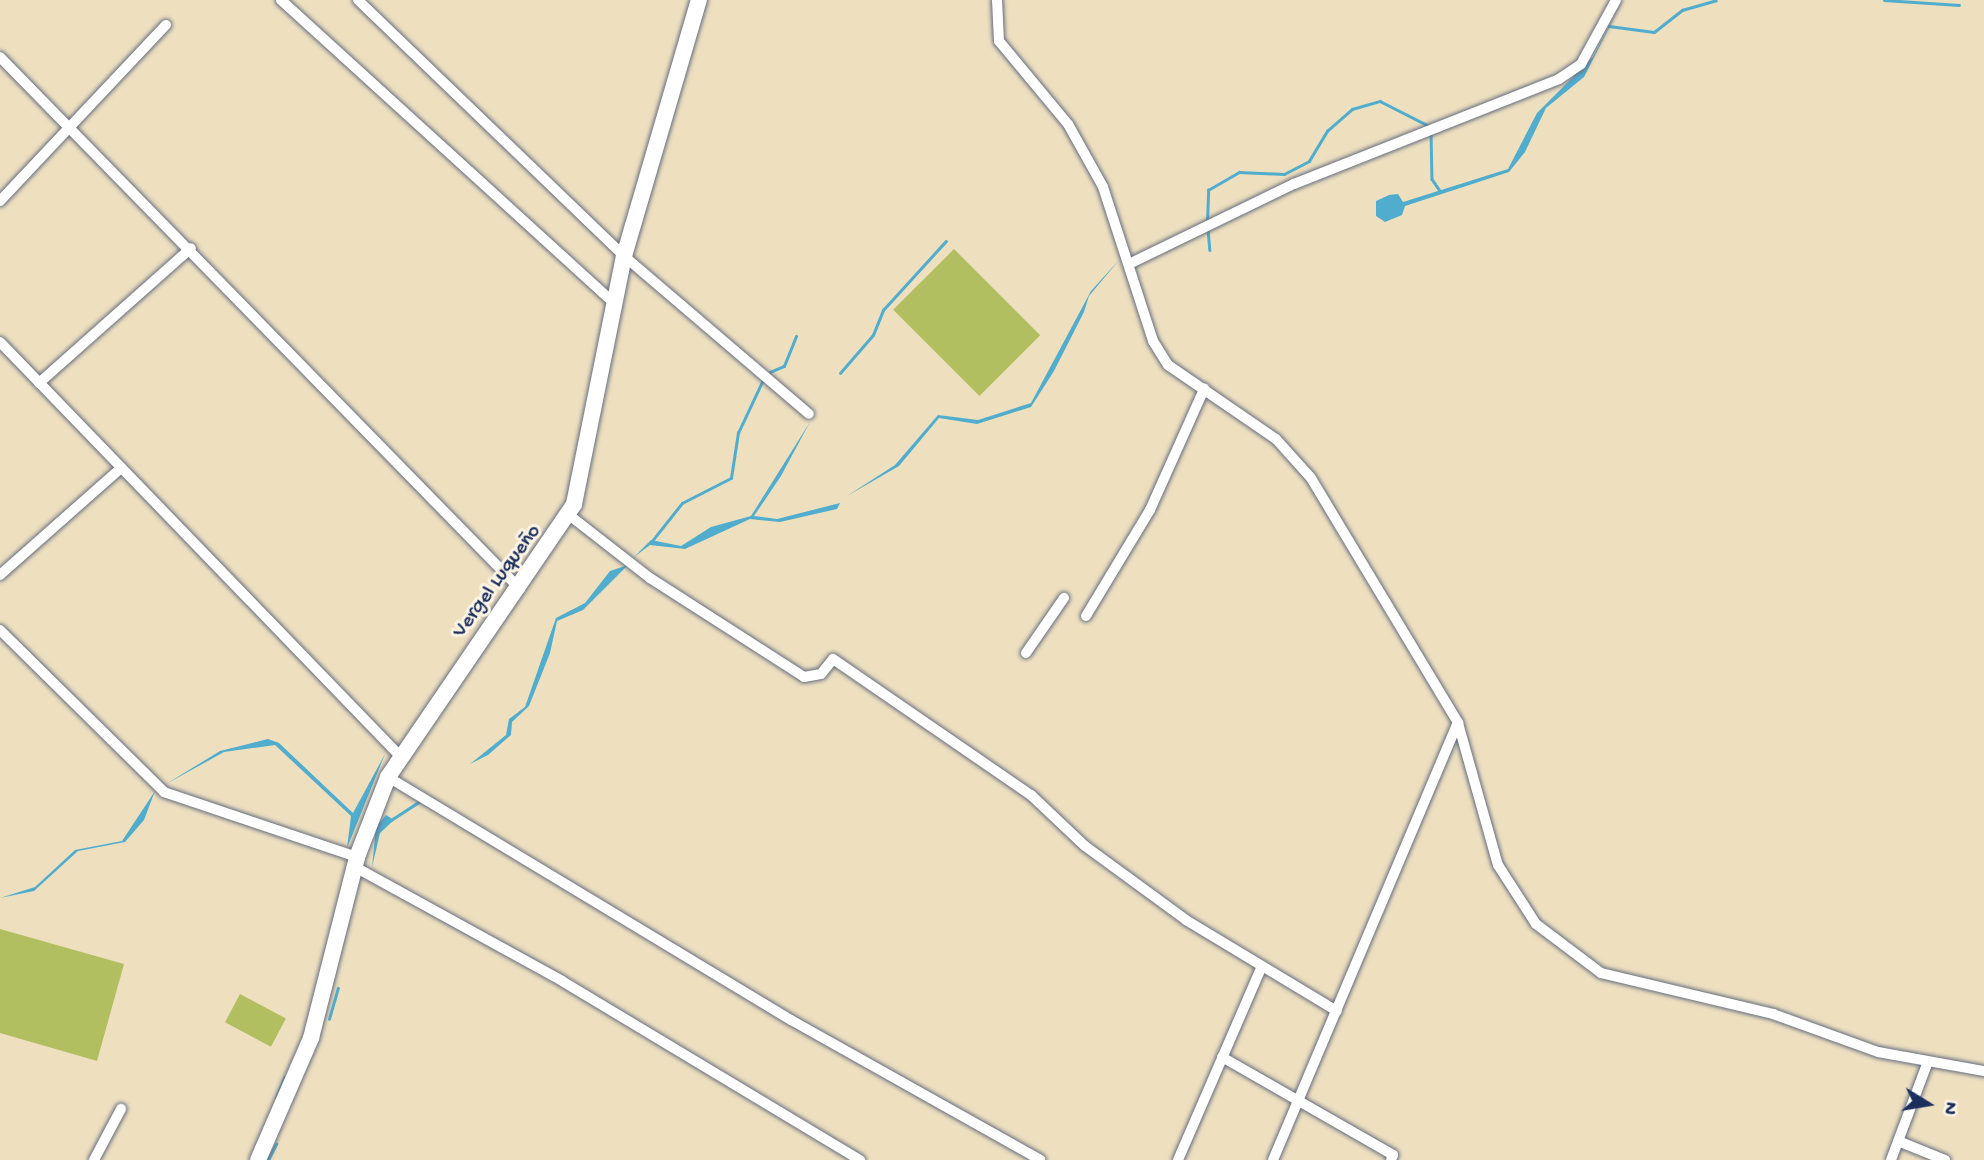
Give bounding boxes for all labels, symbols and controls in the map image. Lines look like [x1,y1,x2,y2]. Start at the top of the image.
street label: Vergel Luqueño [448,520,548,644]
north arrow [1893,1069,1963,1139]
text: N [1937,1100,1962,1116]

